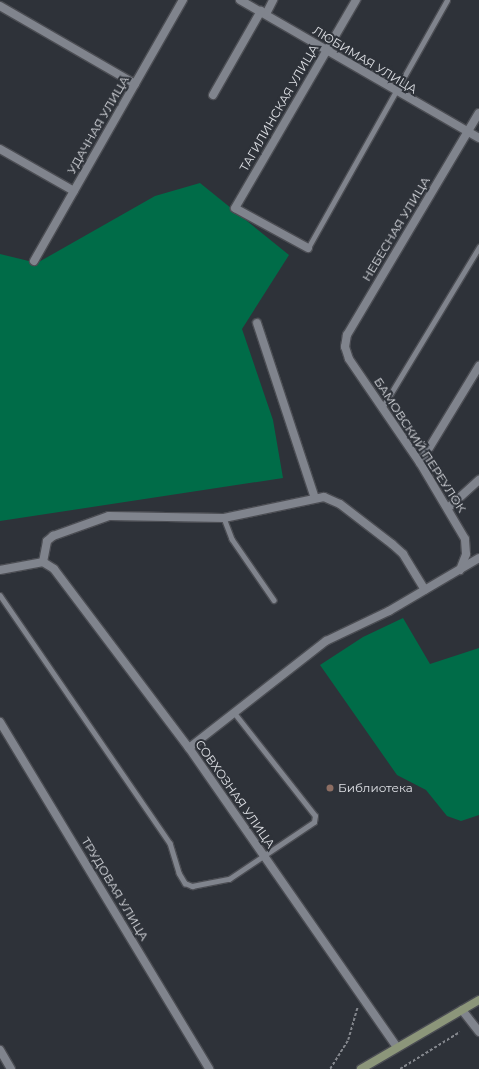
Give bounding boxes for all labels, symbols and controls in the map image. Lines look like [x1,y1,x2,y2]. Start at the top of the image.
street label: ЛЮБИМАЯ УЛИЦА [310,23,420,97]
street label: ТАГИЛИНСКАЯ УЛИЦА [237,42,321,174]
street label: УДАЧНАЯ УЛИЦА [64,73,132,177]
street label: НЕБЕСНАЯ УЛИЦА [359,174,433,284]
street label: БАМОВСКИЙ ПЕРЕУЛОК [371,375,469,515]
street label: СОВХОЗНАЯ УЛИЦА [192,737,278,851]
place label: Библиотека [338,781,413,795]
marker: Библиотека [325,783,335,793]
street label: ТРУДОВАЯ УЛИЦА [78,835,152,943]

